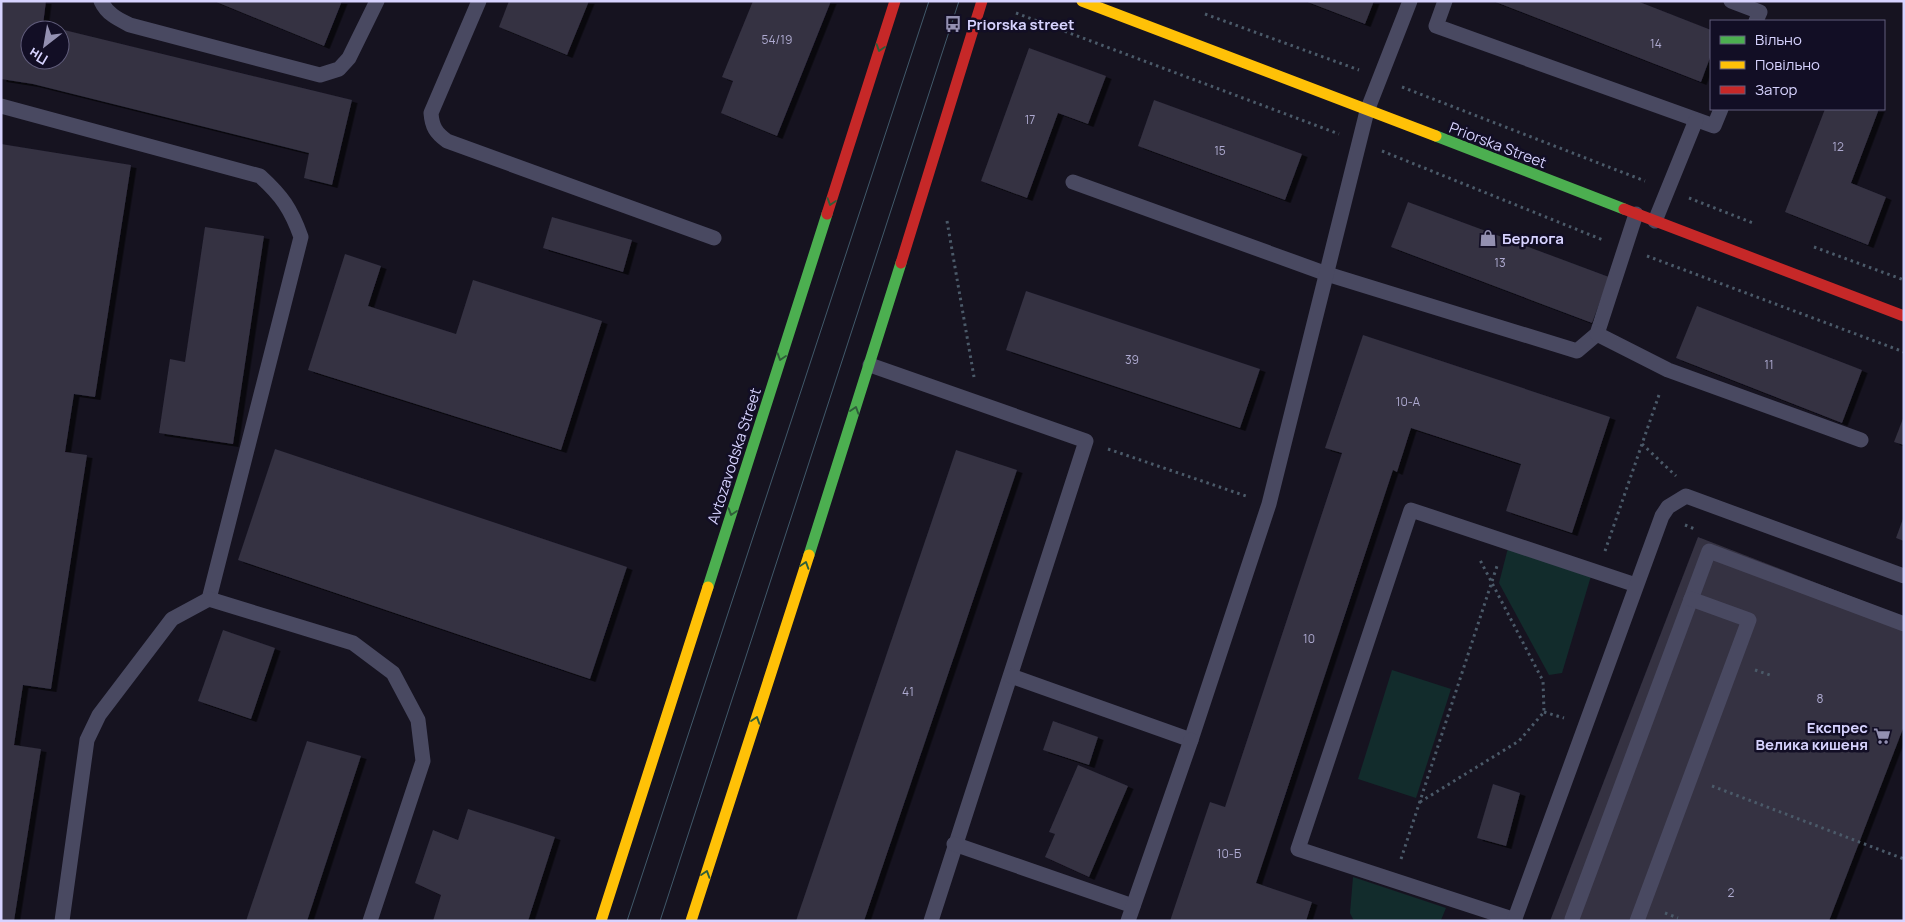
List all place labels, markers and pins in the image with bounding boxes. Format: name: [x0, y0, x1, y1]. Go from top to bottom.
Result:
bus stop icon: Priorska street: [943, 14, 963, 34]
place label: Priorska street: [967, 14, 1075, 35]
shop icon: Берлога: [1478, 228, 1498, 248]
place label: Берлога: [1502, 228, 1564, 249]
place label: Експрес Велика кишеня: [1755, 717, 1868, 755]
supermarket icon: Експрес Велика кишеня: [1872, 726, 1892, 746]

